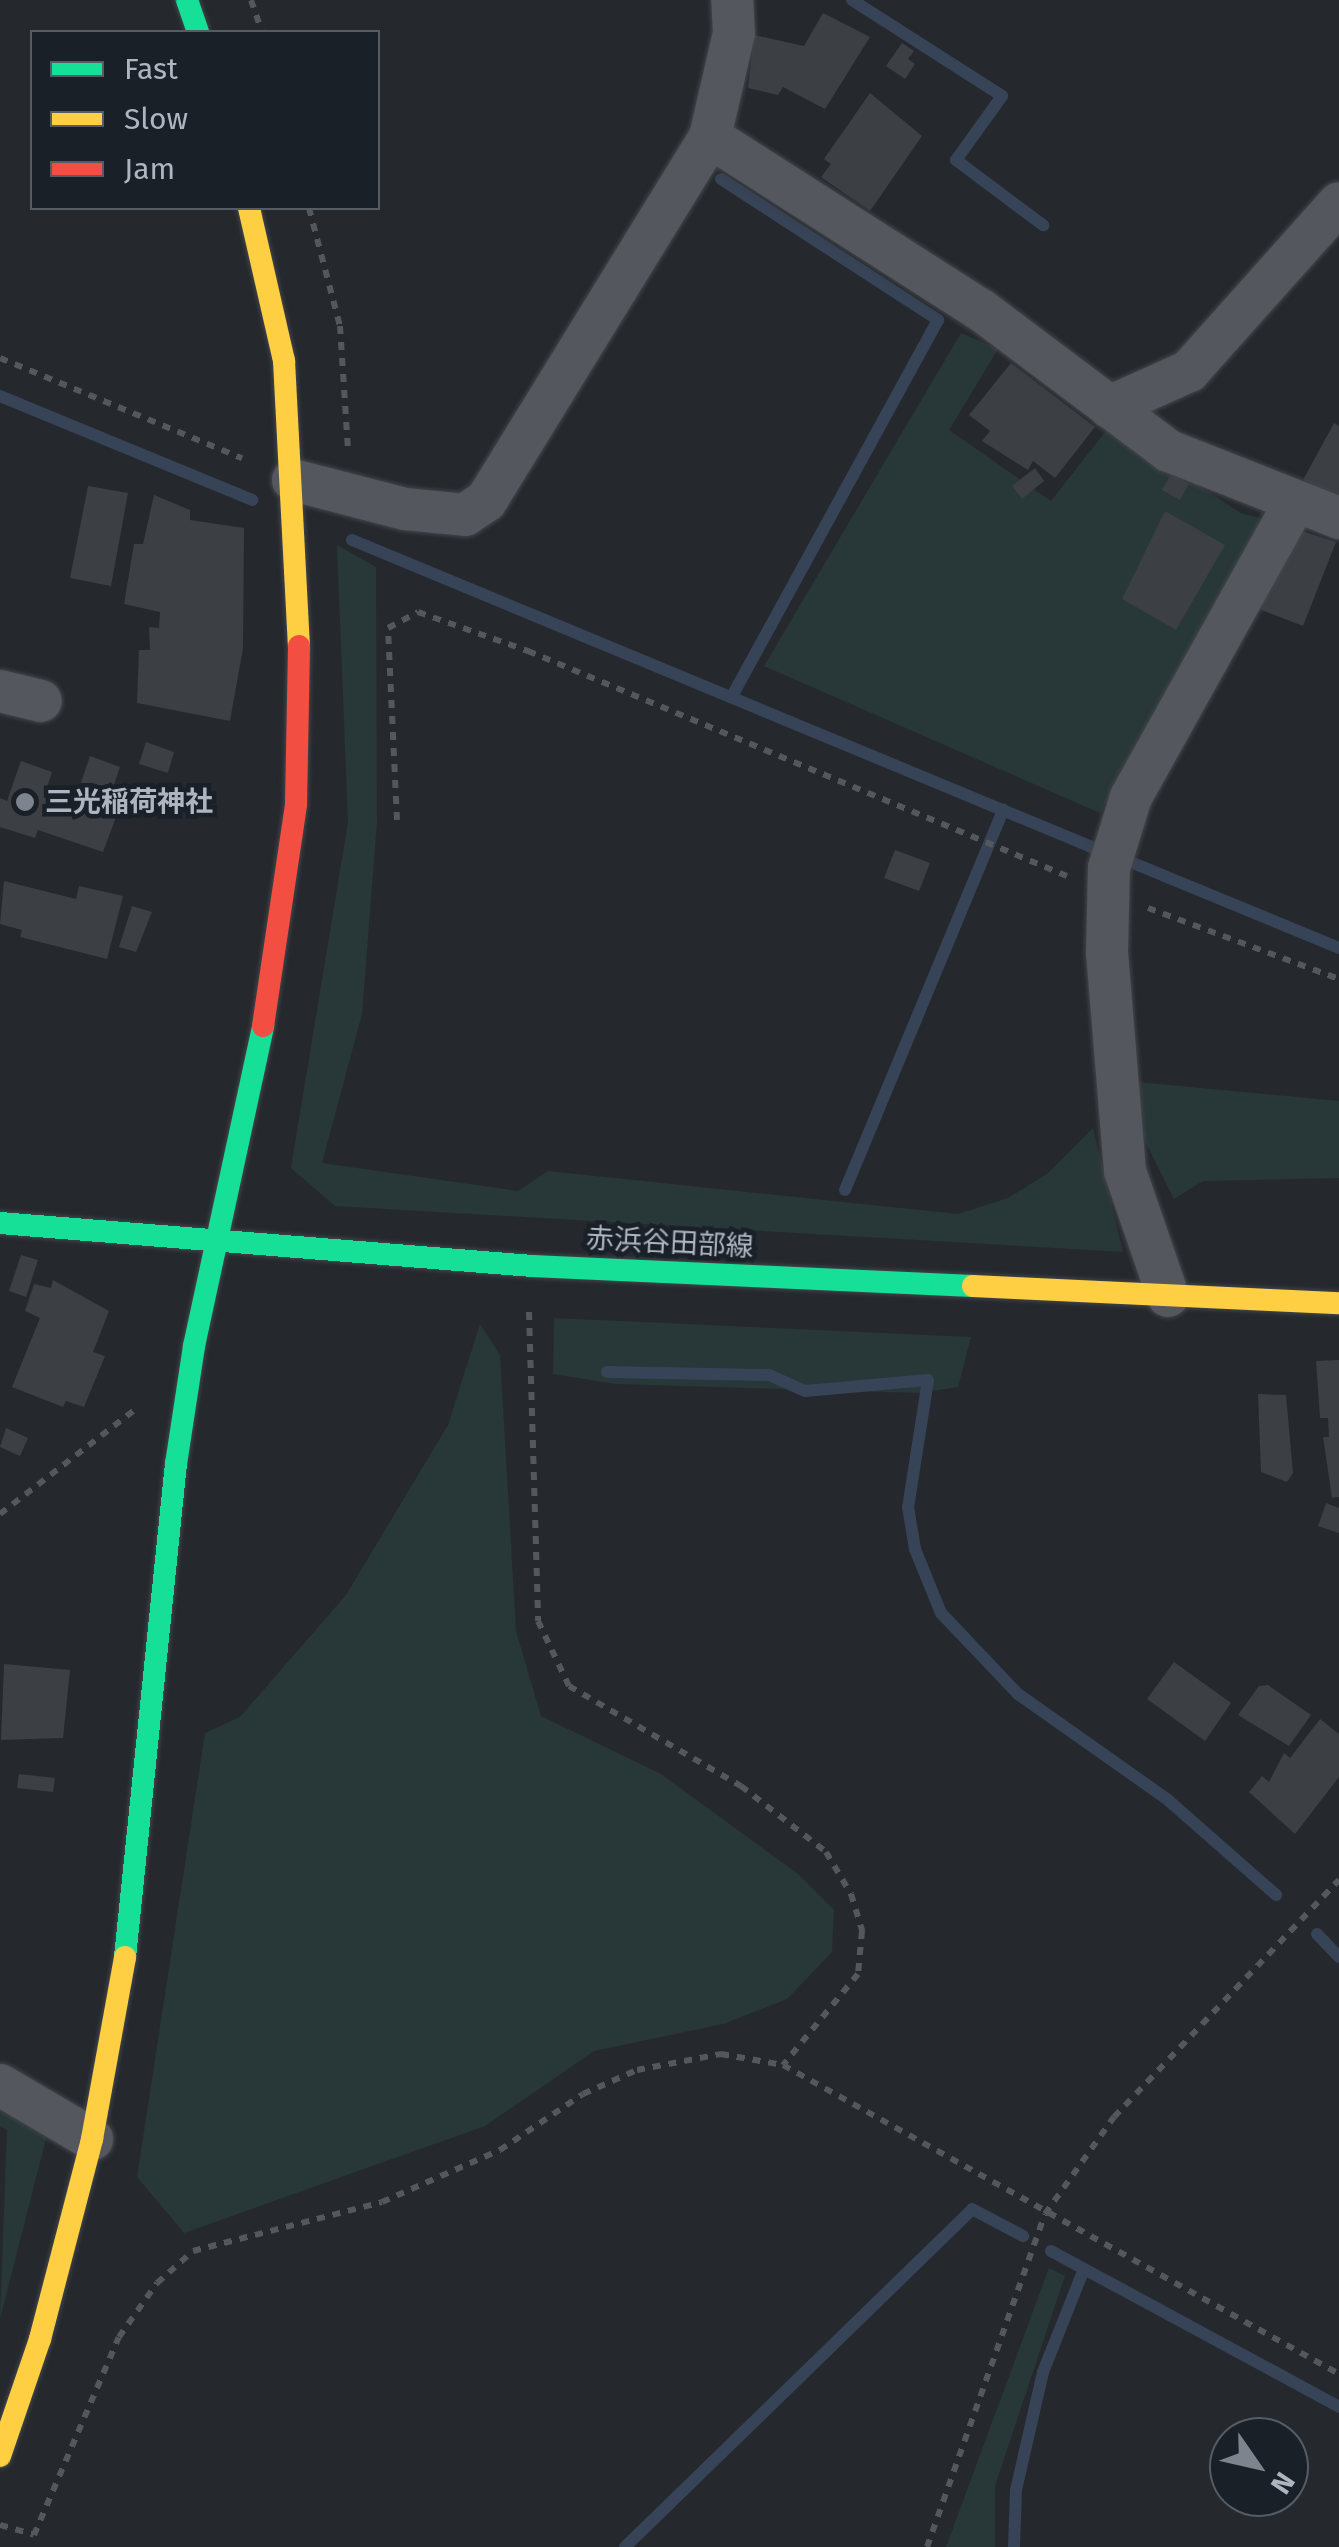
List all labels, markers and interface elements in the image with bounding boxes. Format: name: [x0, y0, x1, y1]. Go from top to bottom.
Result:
legend: [30, 30, 380, 210]
text: Fast: [124, 51, 178, 87]
text: Slow: [124, 101, 188, 137]
text: Jam: [124, 151, 175, 187]
place label: 三光稲荷神社: [45, 785, 213, 819]
marker: 三光稲荷神社: [14, 791, 36, 813]
street label: 赤浜谷田部線: [585, 1222, 755, 1264]
north arrow: [1209, 2417, 1309, 2517]
text: N: [1264, 2466, 1302, 2500]

